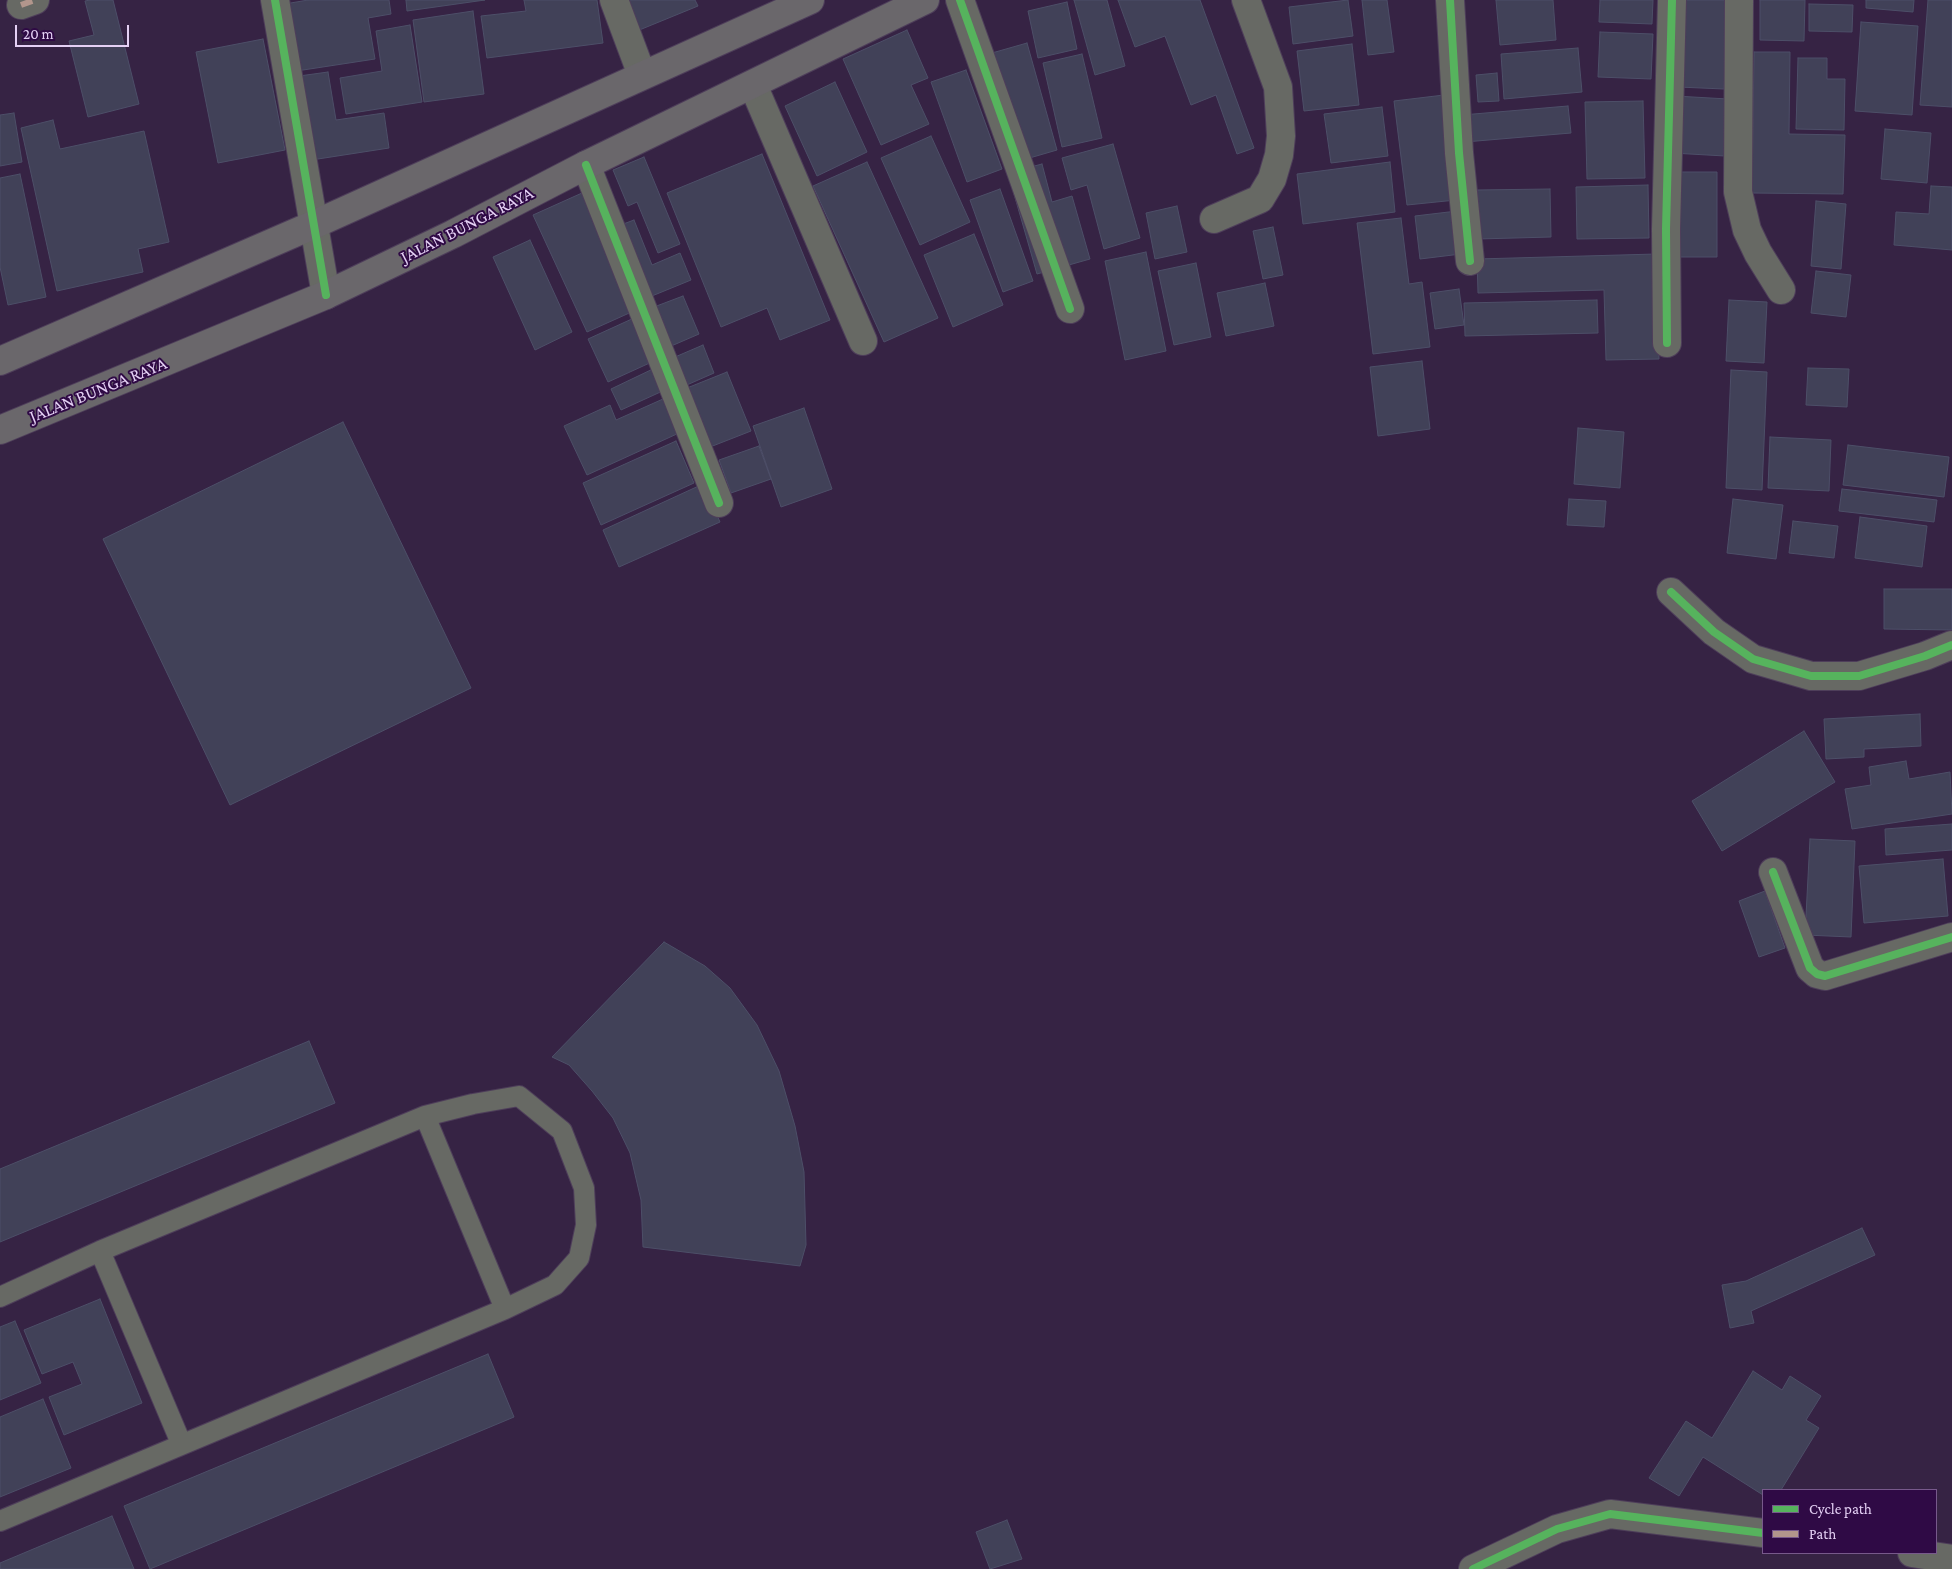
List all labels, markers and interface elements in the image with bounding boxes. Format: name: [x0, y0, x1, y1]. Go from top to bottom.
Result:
scale bar: [18, 15, 131, 47]
text: 20 m: [23, 26, 54, 42]
street label: JALAN BUNGA RAYA: [397, 182, 537, 268]
street label: JALAN BUNGA RAYA: [26, 353, 170, 427]
legend: [1762, 1489, 1937, 1554]
text: Cycle path: [1809, 1501, 1872, 1517]
text: Path: [1809, 1526, 1836, 1542]

